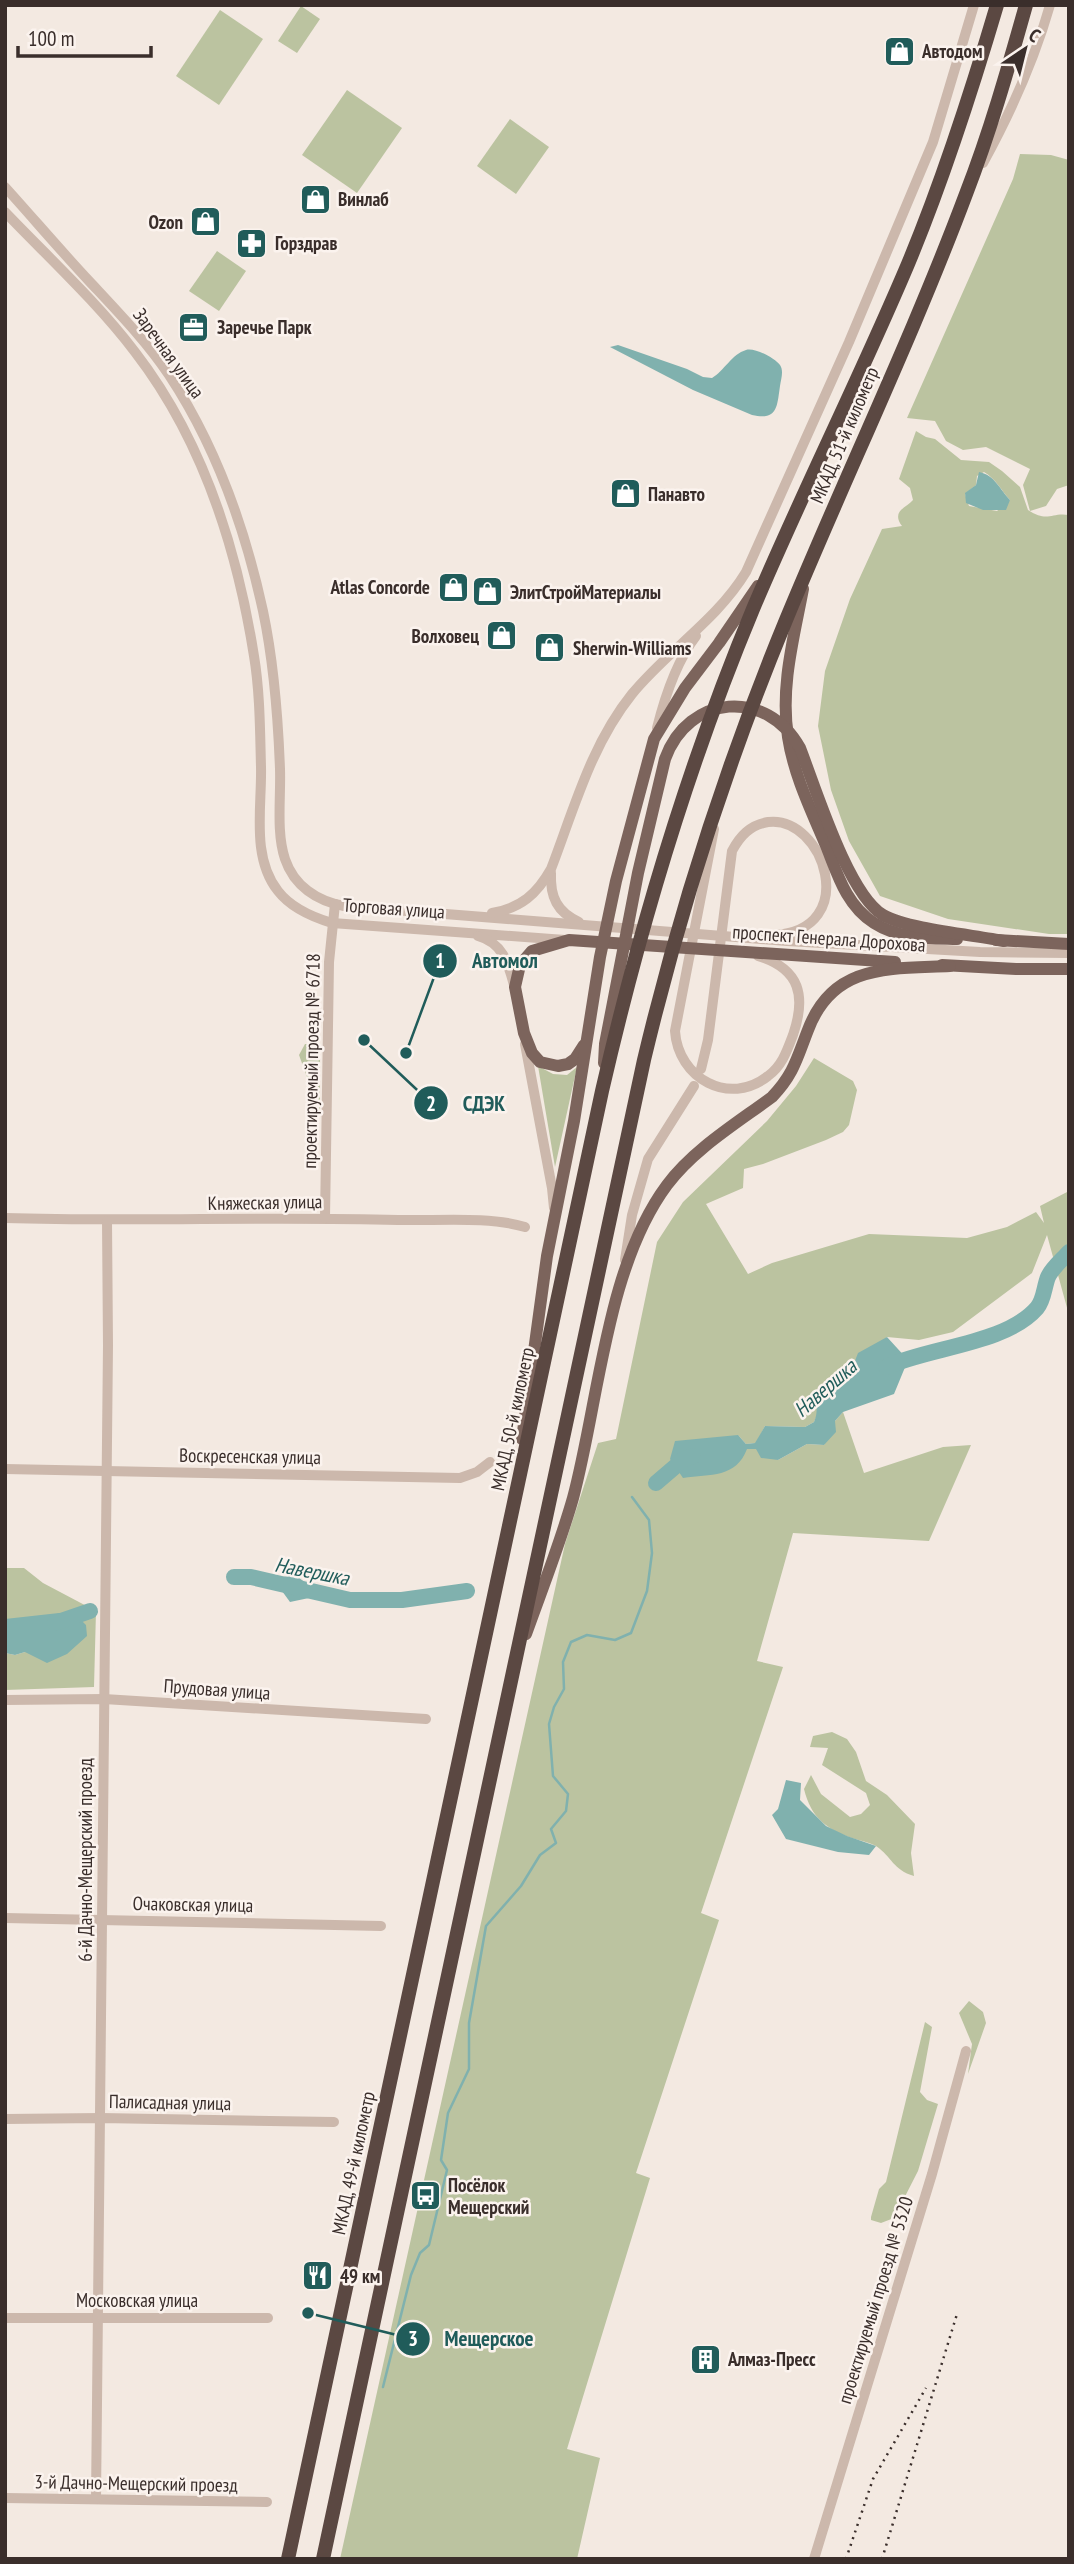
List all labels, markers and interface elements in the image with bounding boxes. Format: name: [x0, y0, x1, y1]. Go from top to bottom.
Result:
scale bar: [18, 14, 150, 58]
north arrow: [990, 14, 1060, 84]
text: С: [1024, 23, 1045, 48]
text: 100 m: [28, 25, 74, 52]
shop icon: Автодом: [882, 34, 916, 68]
place label: Автодом: [921, 39, 982, 63]
shop icon: Винлаб: [298, 182, 332, 216]
place label: Винлаб: [338, 187, 389, 211]
shop icon: Ozon: [189, 205, 223, 239]
place label: Ozon: [149, 210, 183, 234]
pharmacy icon: Горздрав: [235, 226, 269, 260]
place label: Горздрав: [275, 231, 337, 255]
street label: Заречная улица: [128, 303, 210, 403]
office icon: Заречье Парк: [177, 310, 211, 344]
place label: Заречье Парк: [217, 315, 312, 339]
street label: МКАД, 51-й километр: [804, 363, 884, 507]
shop icon: Панавто: [608, 477, 642, 511]
place label: Панавто: [648, 482, 705, 506]
shop icon: Atlas Concorde: [436, 570, 470, 604]
place label: Atlas Concorde: [329, 575, 430, 599]
shop icon: ЭлитСтройМатериалы: [470, 575, 504, 609]
place label: ЭлитСтройМатериалы: [510, 580, 661, 604]
shop icon: Волховец: [485, 619, 519, 653]
place label: Волховец: [411, 624, 479, 648]
shop icon: Sherwin-Williams: [533, 631, 567, 665]
place label: Sherwin-Williams: [573, 636, 692, 660]
street label: Торговая улица: [342, 892, 446, 924]
street label: проспект Генерала Дорохова: [732, 919, 926, 957]
callout: Автомол: [423, 940, 552, 982]
text: 1: [435, 947, 445, 974]
text: Автомол: [471, 947, 538, 974]
street label: проектируемый проезд № 6718: [297, 953, 325, 1169]
callout: СДЭК: [414, 1082, 519, 1124]
text: 2: [426, 1090, 436, 1117]
text: СДЭК: [463, 1090, 505, 1117]
street label: Княжеская улица: [207, 1189, 323, 1215]
street label: МКАД, 50-й километр: [485, 1345, 539, 1493]
water label: Навершка: [788, 1352, 863, 1423]
street label: Воскресенская улица: [179, 1443, 321, 1469]
water label: Навершка: [273, 1551, 353, 1592]
street label: Прудовая улица: [163, 1673, 271, 1705]
street label: 6-й Дачно-Мещерский проезд: [73, 1758, 97, 1962]
street label: Очаковская улица: [133, 1891, 253, 1917]
street label: Палисадная улица: [109, 2089, 231, 2115]
street label: МКАД, 49-й километр: [326, 2089, 380, 2237]
place label: Посёлок Мещерский: [448, 2173, 529, 2219]
bus stop icon: Посёлок Мещерский: [408, 2179, 442, 2213]
street label: проектируемый проезд № 5320: [832, 2194, 918, 2406]
restaurant icon: 49 км: [300, 2259, 334, 2293]
place label: 49 км: [340, 2264, 380, 2288]
street label: Московская улица: [76, 2288, 198, 2312]
callout: Мещерское: [395, 2318, 547, 2360]
text: 3: [408, 2325, 418, 2352]
text: Мещерское: [444, 2325, 534, 2352]
building icon: Алмаз-Пресс: [688, 2342, 722, 2376]
place label: Алмаз-Пресс: [727, 2347, 816, 2371]
street label: 3-й Дачно-Мещерский проезд: [34, 2469, 239, 2497]

